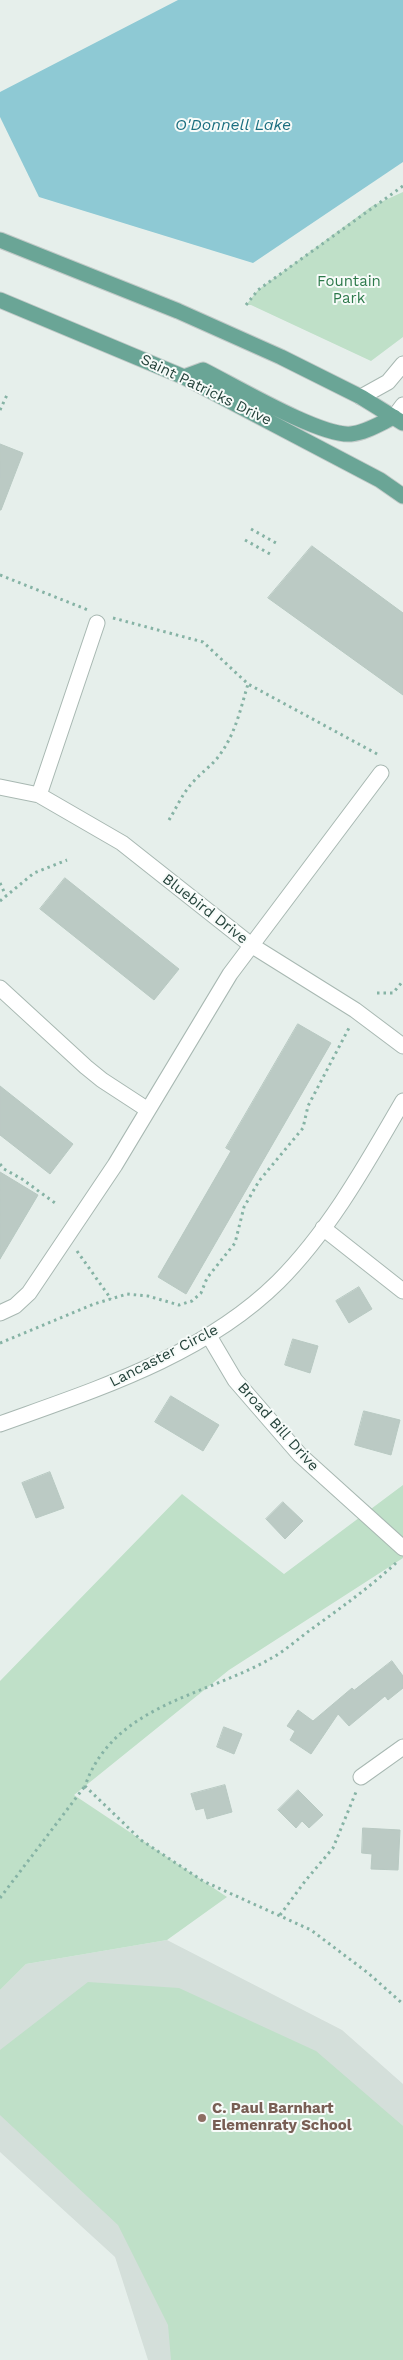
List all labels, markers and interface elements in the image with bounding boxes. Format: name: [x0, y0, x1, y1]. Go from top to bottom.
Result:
water label: O'Donnell Lake: [175, 115, 291, 135]
park label: Fountain Park: [317, 273, 381, 308]
street label: Saint Patricks Drive: [138, 350, 274, 430]
street label: Bluebird Drive: [159, 870, 251, 948]
street label: Lancaster Circle: [107, 1321, 221, 1391]
street label: Broad Bill Drive: [233, 1379, 323, 1475]
place label: C. Paul Barnhart Elemenraty School: [212, 2100, 352, 2135]
marker: C. Paul Barnhart Elemenraty School: [196, 2112, 208, 2124]

